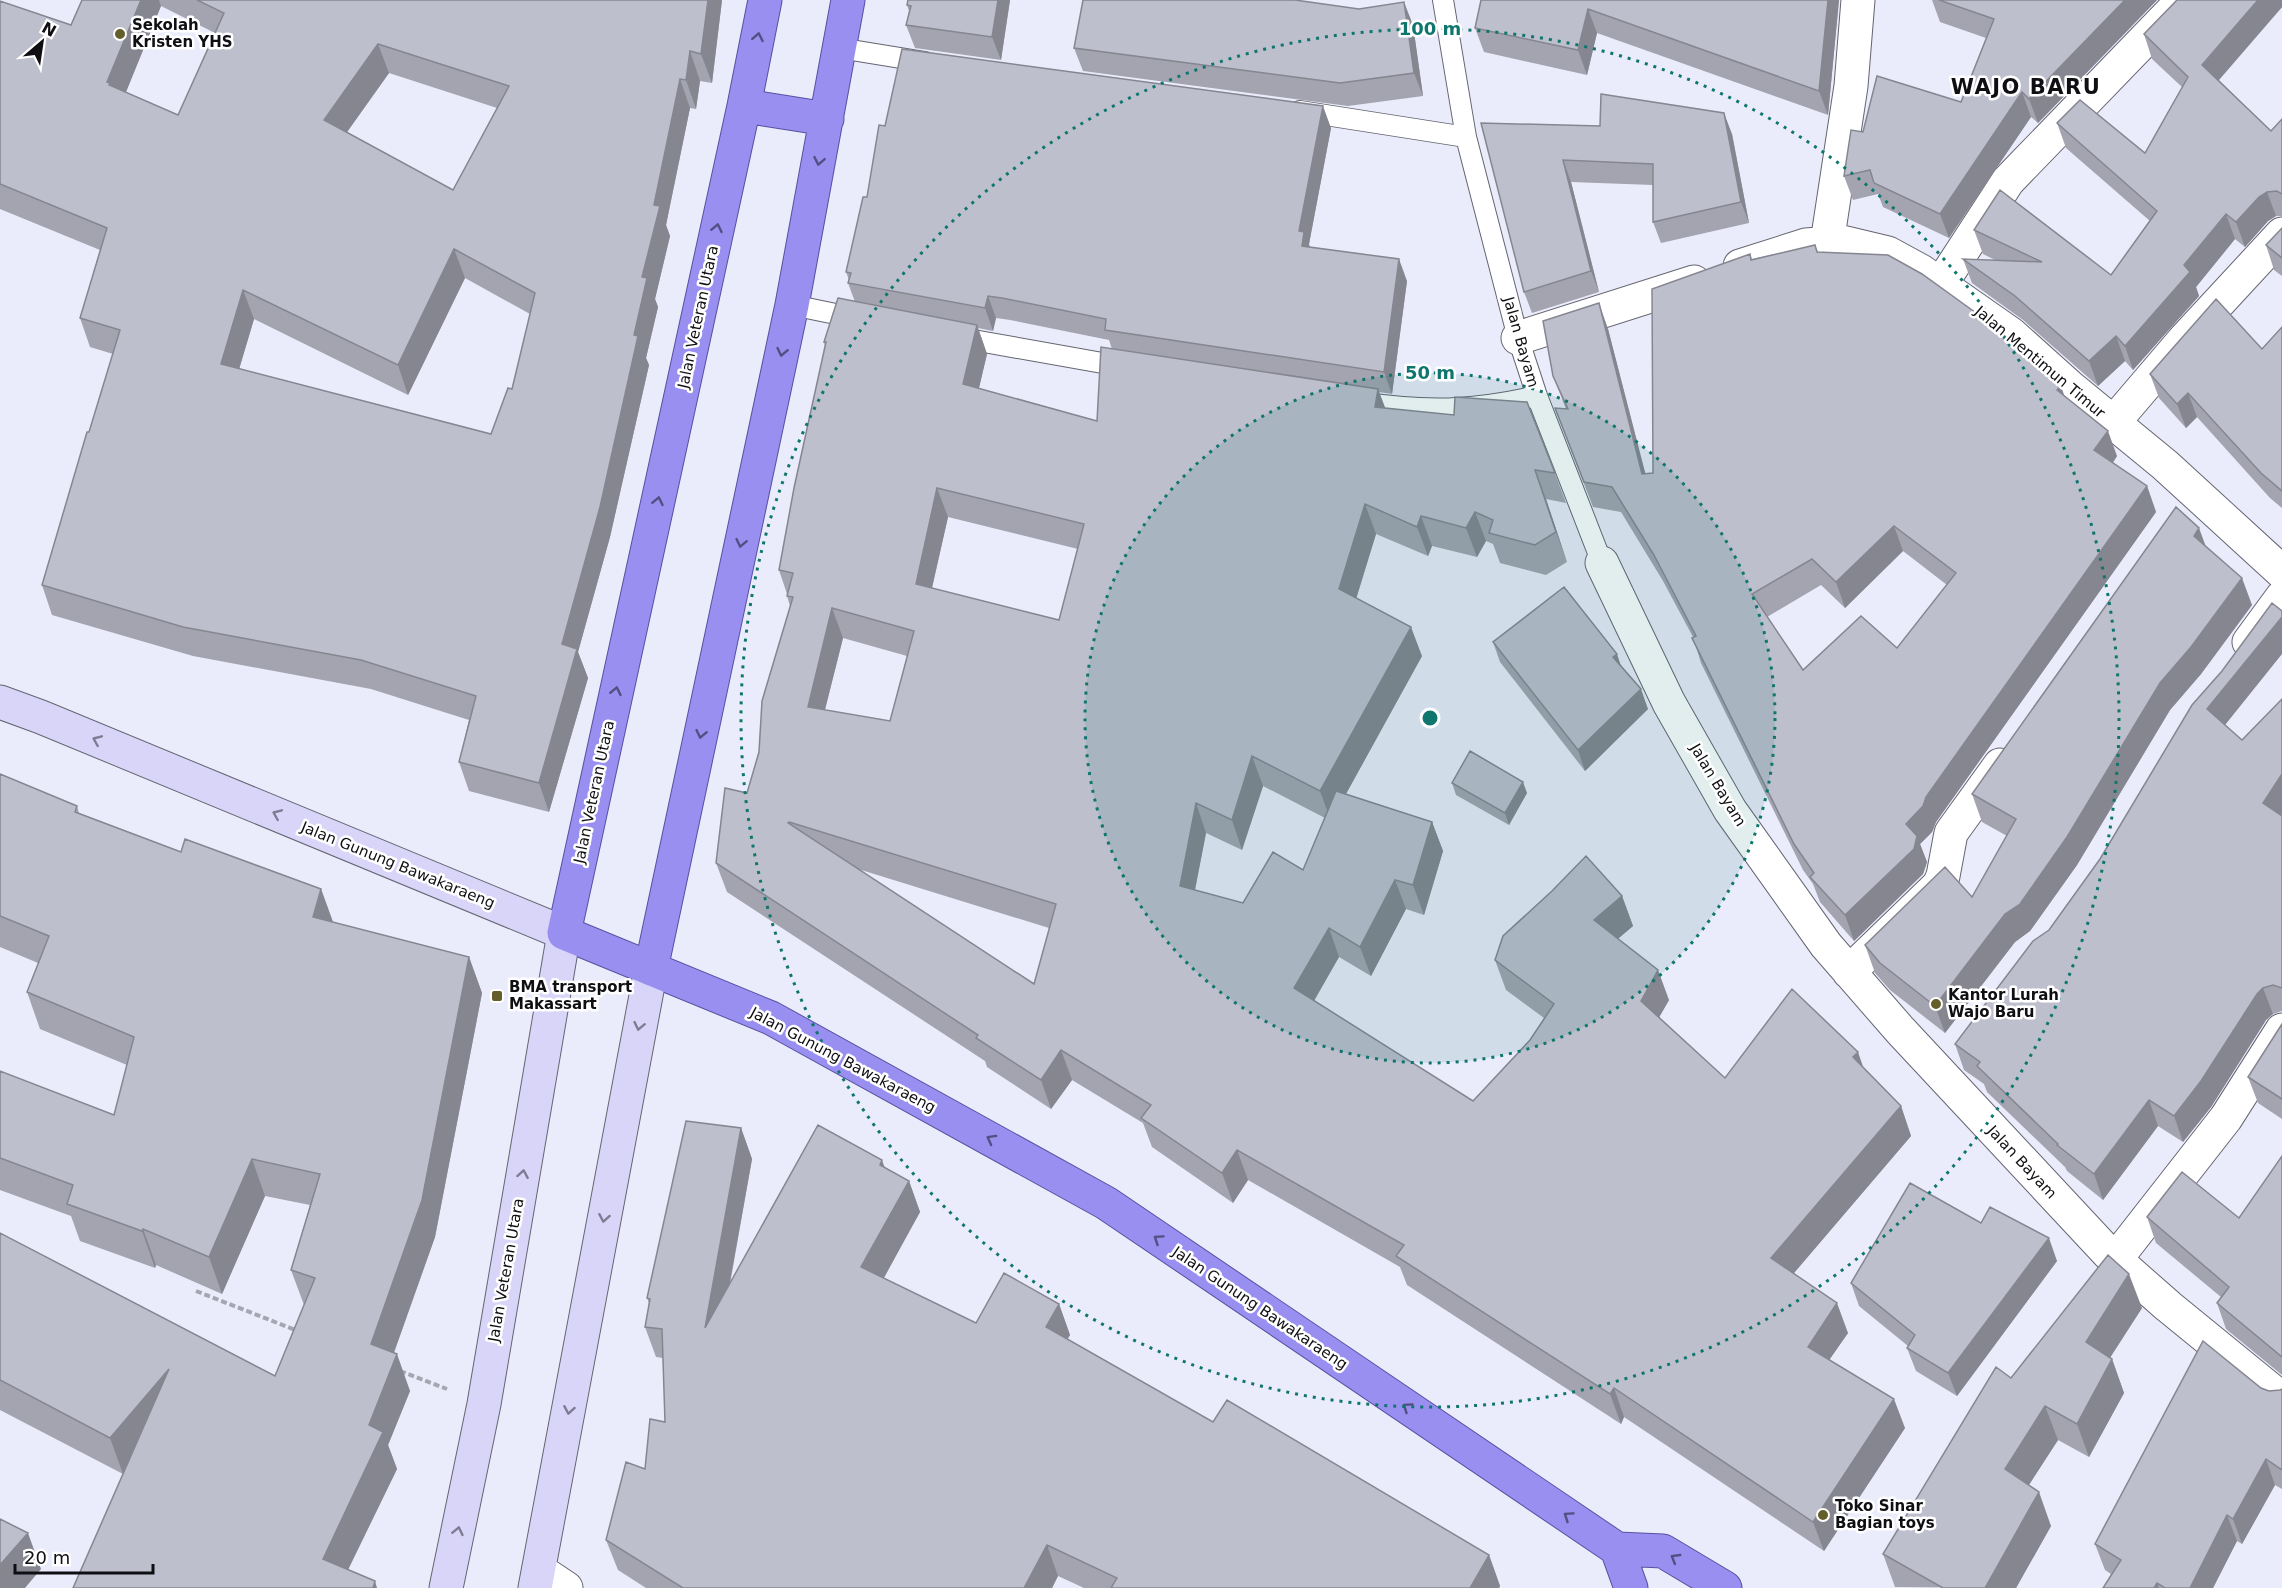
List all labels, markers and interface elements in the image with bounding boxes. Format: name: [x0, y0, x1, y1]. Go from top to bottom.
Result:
north arrow: [12, 12, 72, 72]
place label: Sekolah Kristen YHS: [132, 16, 233, 51]
text: N: [39, 18, 59, 41]
text: 100 m: [1399, 18, 1461, 39]
marker: Sekolah Kristen YHS: [113, 27, 127, 41]
one-way arrow: [750, 32, 763, 42]
district label: WAJO BARU: [1951, 75, 2101, 99]
one-way arrow: [813, 155, 826, 165]
one-way arrow: [710, 223, 723, 233]
street label: Jalan Veteran Utara: [674, 244, 722, 391]
street label: Jalan Bayam: [1499, 294, 1543, 389]
street label: Jalan Mentimun Timur: [1970, 302, 2109, 422]
one-way arrow: [776, 347, 789, 357]
text: 50 m: [1405, 362, 1455, 383]
one-way arrow: [651, 496, 664, 506]
one-way arrow: [736, 538, 749, 548]
one-way arrow: [609, 686, 622, 696]
centre of rings: [1420, 708, 1440, 728]
street label: Jalan Veteran Utara: [570, 719, 618, 866]
one-way arrow: [695, 728, 708, 738]
one-way arrow: [92, 735, 103, 747]
street label: Jalan Bayam: [1686, 739, 1750, 830]
one-way arrow: [272, 809, 283, 821]
street label: Jalan Gunung Bawakaraeng: [298, 817, 498, 912]
place label: BMA transport Makassart: [509, 978, 632, 1013]
place label: Kantor Lurah Wajo Baru: [1948, 986, 2059, 1021]
marker: BMA transport Makassart: [490, 989, 504, 1003]
marker: Kantor Lurah Wajo Baru: [1929, 997, 1943, 1011]
street label: Jalan Gunung Bawakaraeng: [746, 1003, 939, 1117]
one-way arrow: [633, 1021, 646, 1031]
street label: Jalan Bayam: [1983, 1121, 2060, 1202]
one-way arrow: [987, 1135, 997, 1147]
one-way arrow: [516, 1169, 528, 1178]
street label: Jalan Veteran Utara: [484, 1197, 528, 1344]
one-way arrow: [598, 1213, 611, 1223]
one-way arrow: [1154, 1235, 1165, 1246]
street label: Jalan Gunung Bawakaraeng: [1168, 1242, 1351, 1373]
one-way arrow: [1402, 1403, 1413, 1414]
one-way arrow: [563, 1405, 575, 1415]
place label: Toko Sinar Bagian toys: [1835, 1497, 1935, 1532]
marker: Toko Sinar Bagian toys: [1816, 1508, 1830, 1522]
one-way arrow: [1564, 1512, 1574, 1524]
one-way arrow: [451, 1526, 464, 1536]
scale bar: [15, 1537, 153, 1575]
text: 20 m: [24, 1547, 70, 1568]
one-way arrow: [1671, 1554, 1681, 1565]

